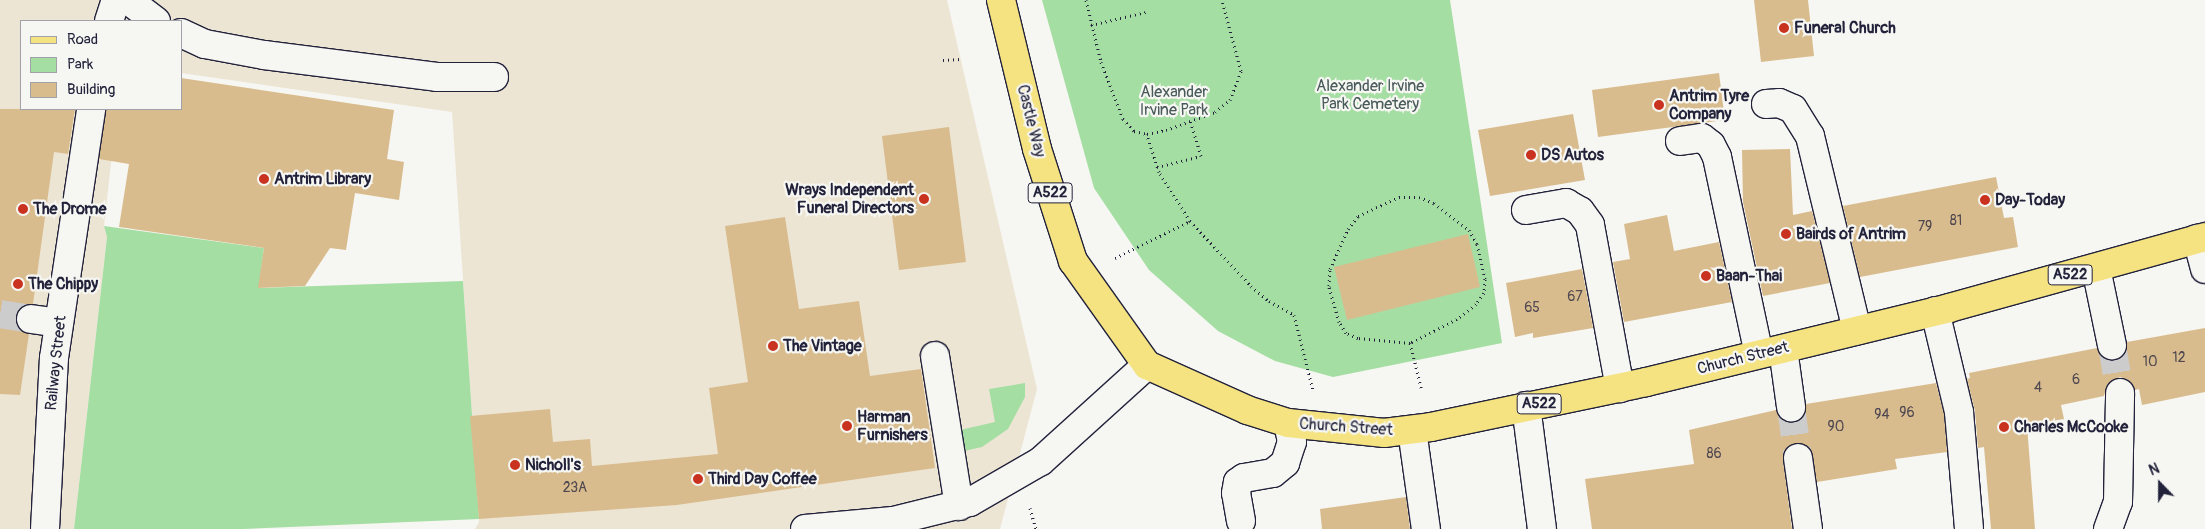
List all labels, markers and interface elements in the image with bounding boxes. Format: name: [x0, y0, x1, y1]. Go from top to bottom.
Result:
place label: Funeral Church: [1794, 18, 1896, 38]
legend: [20, 20, 182, 110]
marker: Funeral Church: [1778, 22, 1790, 34]
text: Road: [67, 30, 98, 49]
text: Park: [67, 55, 93, 74]
park label: Alexander Irvine Park Cemetery: [1316, 76, 1424, 114]
text: Building: [67, 80, 115, 99]
park label: Alexander Irvine Park: [1140, 82, 1208, 120]
street label: Castle Way: [1013, 83, 1049, 159]
place label: Antrim Tyre Company: [1669, 86, 1749, 124]
marker: Antrim Tyre Company: [1653, 99, 1665, 111]
place label: DS Autos: [1541, 145, 1604, 165]
marker: DS Autos: [1525, 149, 1537, 161]
place label: Antrim Library: [274, 169, 371, 189]
marker: Antrim Library: [258, 173, 270, 185]
place label: Wrays Independent Funeral Directors: [785, 180, 914, 218]
road number: A522: [1028, 180, 1072, 206]
place label: Day-Today: [1995, 190, 2065, 210]
marker: Wrays Independent Funeral Directors: [918, 193, 930, 205]
marker: Day-Today: [1979, 194, 1991, 206]
place label: The Drome: [33, 199, 106, 219]
marker: The Drome: [17, 203, 29, 215]
house number: 81: [1950, 213, 1962, 229]
house number: 79: [1918, 219, 1932, 235]
place label: Bairds of Antrim: [1796, 224, 1906, 244]
marker: Bairds of Antrim: [1780, 228, 1792, 240]
road number: A522: [2048, 262, 2092, 288]
place label: Baan-Thai: [1716, 266, 1782, 286]
marker: Baan-Thai: [1700, 270, 1712, 282]
place label: The Chippy: [28, 274, 98, 294]
marker: The Chippy: [12, 278, 24, 290]
house number: 67: [1567, 289, 1583, 305]
house number: 65: [1524, 300, 1540, 316]
street label: Railway Street: [41, 315, 71, 411]
place label: The Vintage: [783, 336, 862, 356]
street label: Church Street: [1695, 337, 1791, 379]
marker: The Vintage: [767, 340, 779, 352]
house number: 12: [2172, 350, 2186, 366]
house number: 10: [2142, 354, 2158, 370]
house number: 6: [2072, 372, 2080, 388]
house number: 4: [2034, 380, 2042, 396]
road number: A522: [1516, 392, 1562, 416]
house number: 96: [1899, 405, 1915, 421]
place label: Harman Furnishers: [857, 407, 928, 445]
house number: 94: [1874, 407, 1890, 423]
street label: Church Street: [1299, 414, 1393, 440]
place label: Charles McCooke: [2014, 417, 2128, 437]
house number: 90: [1828, 419, 1844, 435]
marker: Harman Furnishers: [841, 420, 853, 432]
marker: Charles McCooke: [1998, 421, 2010, 433]
house number: 86: [1706, 446, 1722, 462]
place label: Nicholl's: [525, 455, 581, 475]
marker: Nicholl's: [509, 459, 521, 471]
north arrow: [2135, 459, 2185, 509]
text: N: [2147, 460, 2162, 479]
place label: Third Day Coffee: [708, 469, 817, 489]
marker: Third Day Coffee: [692, 473, 704, 485]
house number: 23A: [563, 480, 587, 496]

